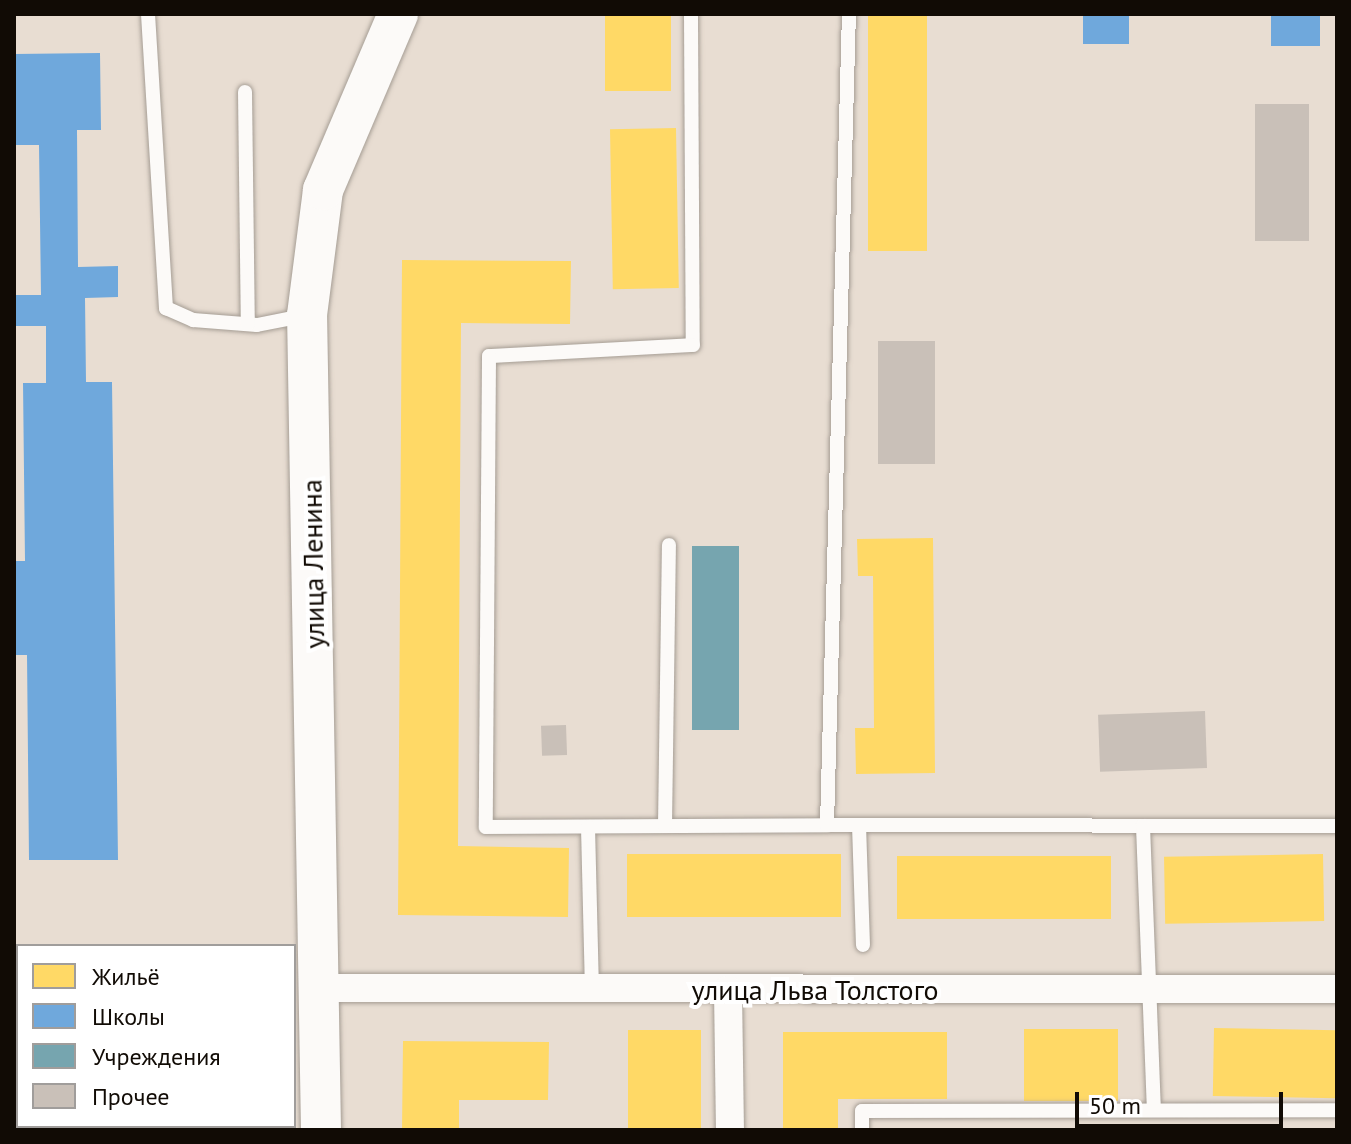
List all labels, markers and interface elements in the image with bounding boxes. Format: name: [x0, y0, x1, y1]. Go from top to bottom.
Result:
street label: улица Ленина: [295, 479, 331, 649]
legend: [16, 944, 296, 1128]
text: Жильё: [92, 961, 160, 992]
street label: улица Льва Толстого: [691, 973, 939, 1007]
text: Школы: [92, 1001, 165, 1032]
text: Учреждения: [92, 1041, 221, 1072]
scale bar: [1079, 1076, 1287, 1126]
text: Прочее: [92, 1081, 170, 1112]
text: 50 m: [1089, 1090, 1141, 1121]

